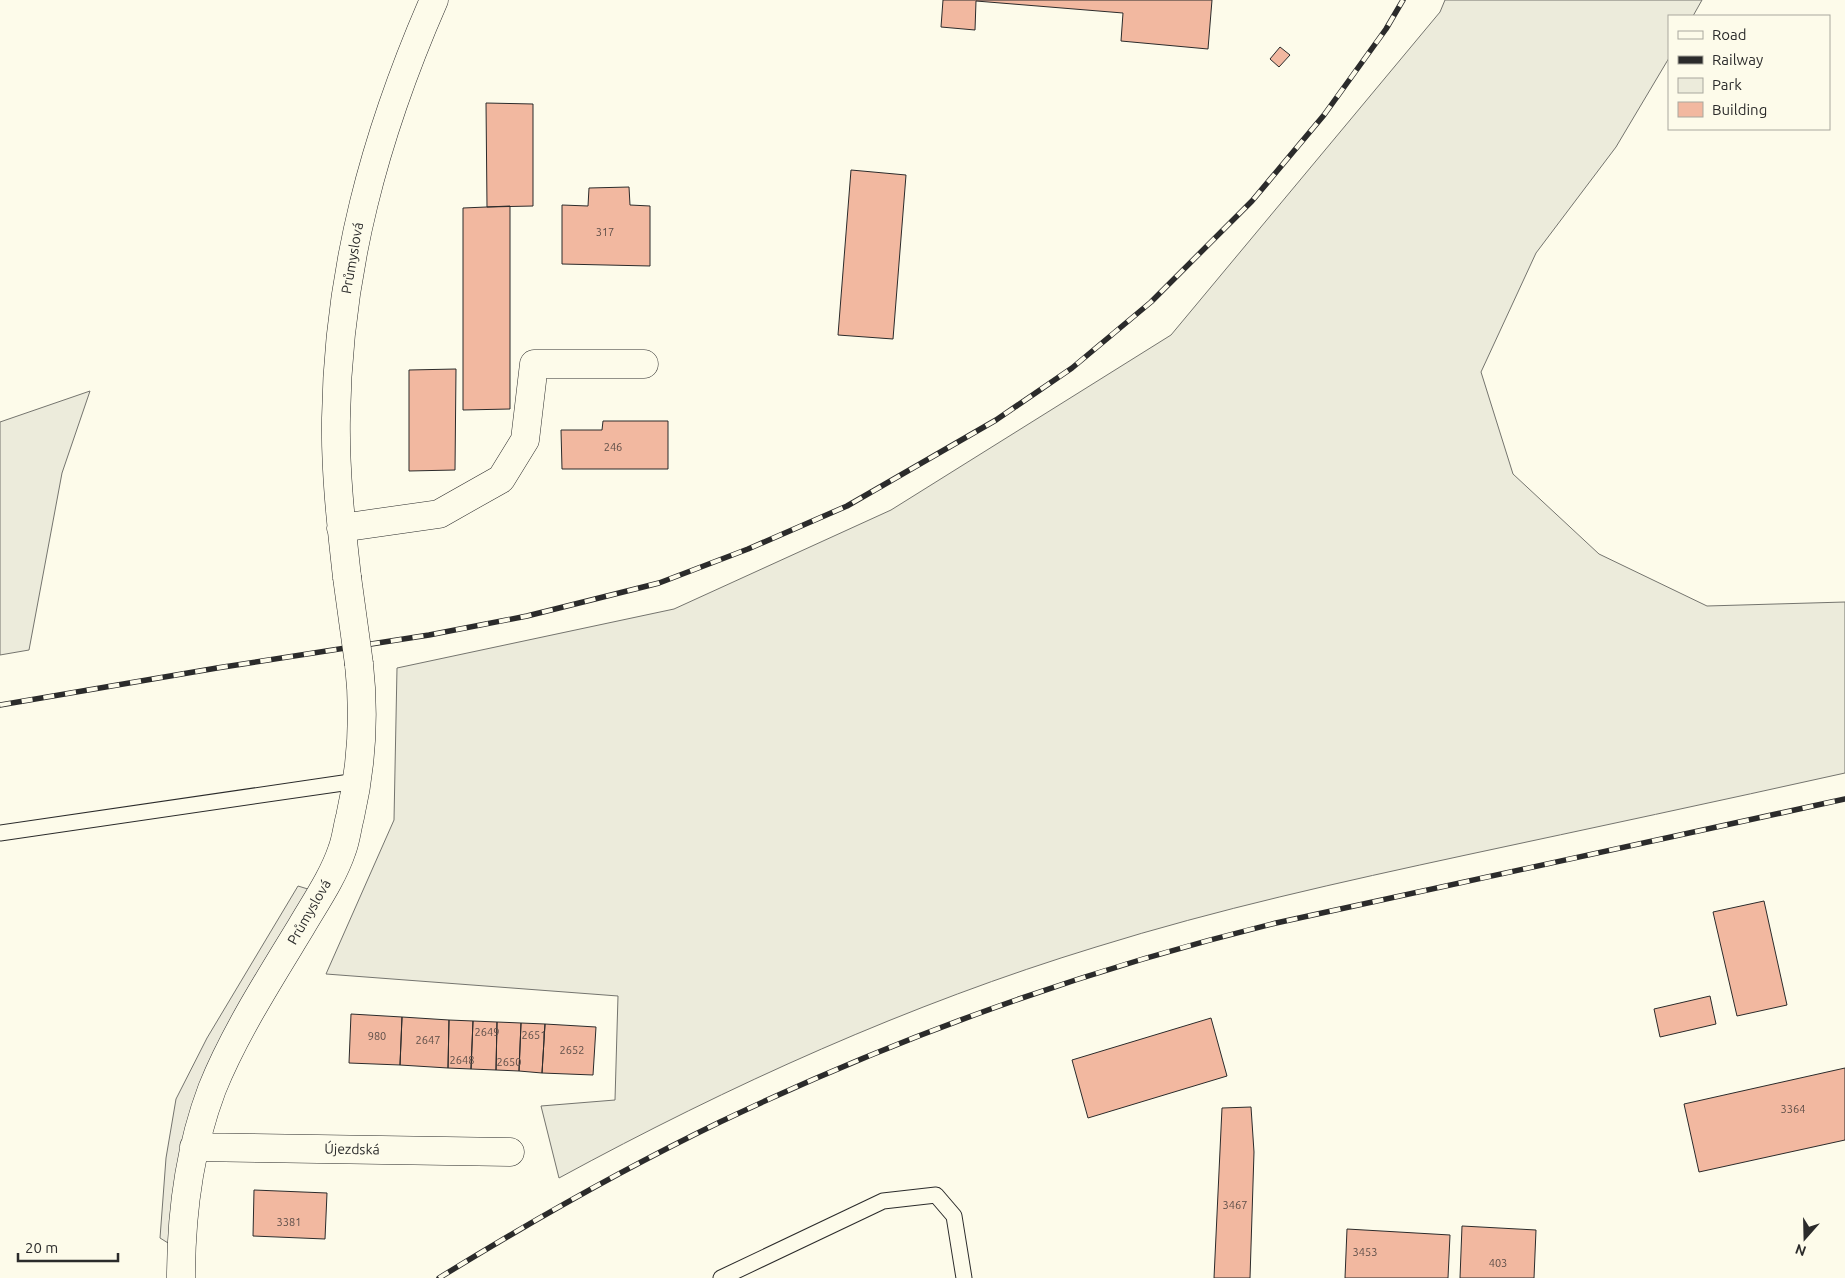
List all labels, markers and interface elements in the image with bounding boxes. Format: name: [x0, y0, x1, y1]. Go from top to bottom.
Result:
legend: [1668, 15, 1830, 130]
text: Road: [1712, 26, 1747, 43]
text: Railway: [1712, 51, 1763, 68]
text: Park: [1712, 76, 1742, 93]
text: Building: [1712, 101, 1767, 118]
street label: Průmyslová: [338, 221, 366, 295]
house number: 317: [596, 226, 614, 238]
house number: 246: [604, 441, 622, 453]
street label: Průmyslová: [284, 877, 334, 947]
house number: 2649: [475, 1026, 499, 1038]
house number: 2651: [522, 1029, 546, 1041]
house number: 980: [368, 1030, 386, 1042]
house number: 2647: [416, 1034, 440, 1046]
house number: 2652: [560, 1044, 584, 1056]
house number: 2648: [450, 1054, 474, 1066]
house number: 2650: [497, 1056, 521, 1068]
house number: 3364: [1781, 1103, 1805, 1115]
street label: Újezdská: [324, 1140, 380, 1157]
house number: 3467: [1223, 1199, 1247, 1211]
north arrow: [1780, 1213, 1830, 1263]
house number: 3381: [277, 1216, 301, 1228]
scale bar: [18, 1230, 118, 1262]
text: 20 m: [25, 1239, 58, 1256]
text: N: [1793, 1241, 1808, 1260]
house number: 3453: [1353, 1246, 1377, 1258]
house number: 403: [1489, 1257, 1507, 1269]

